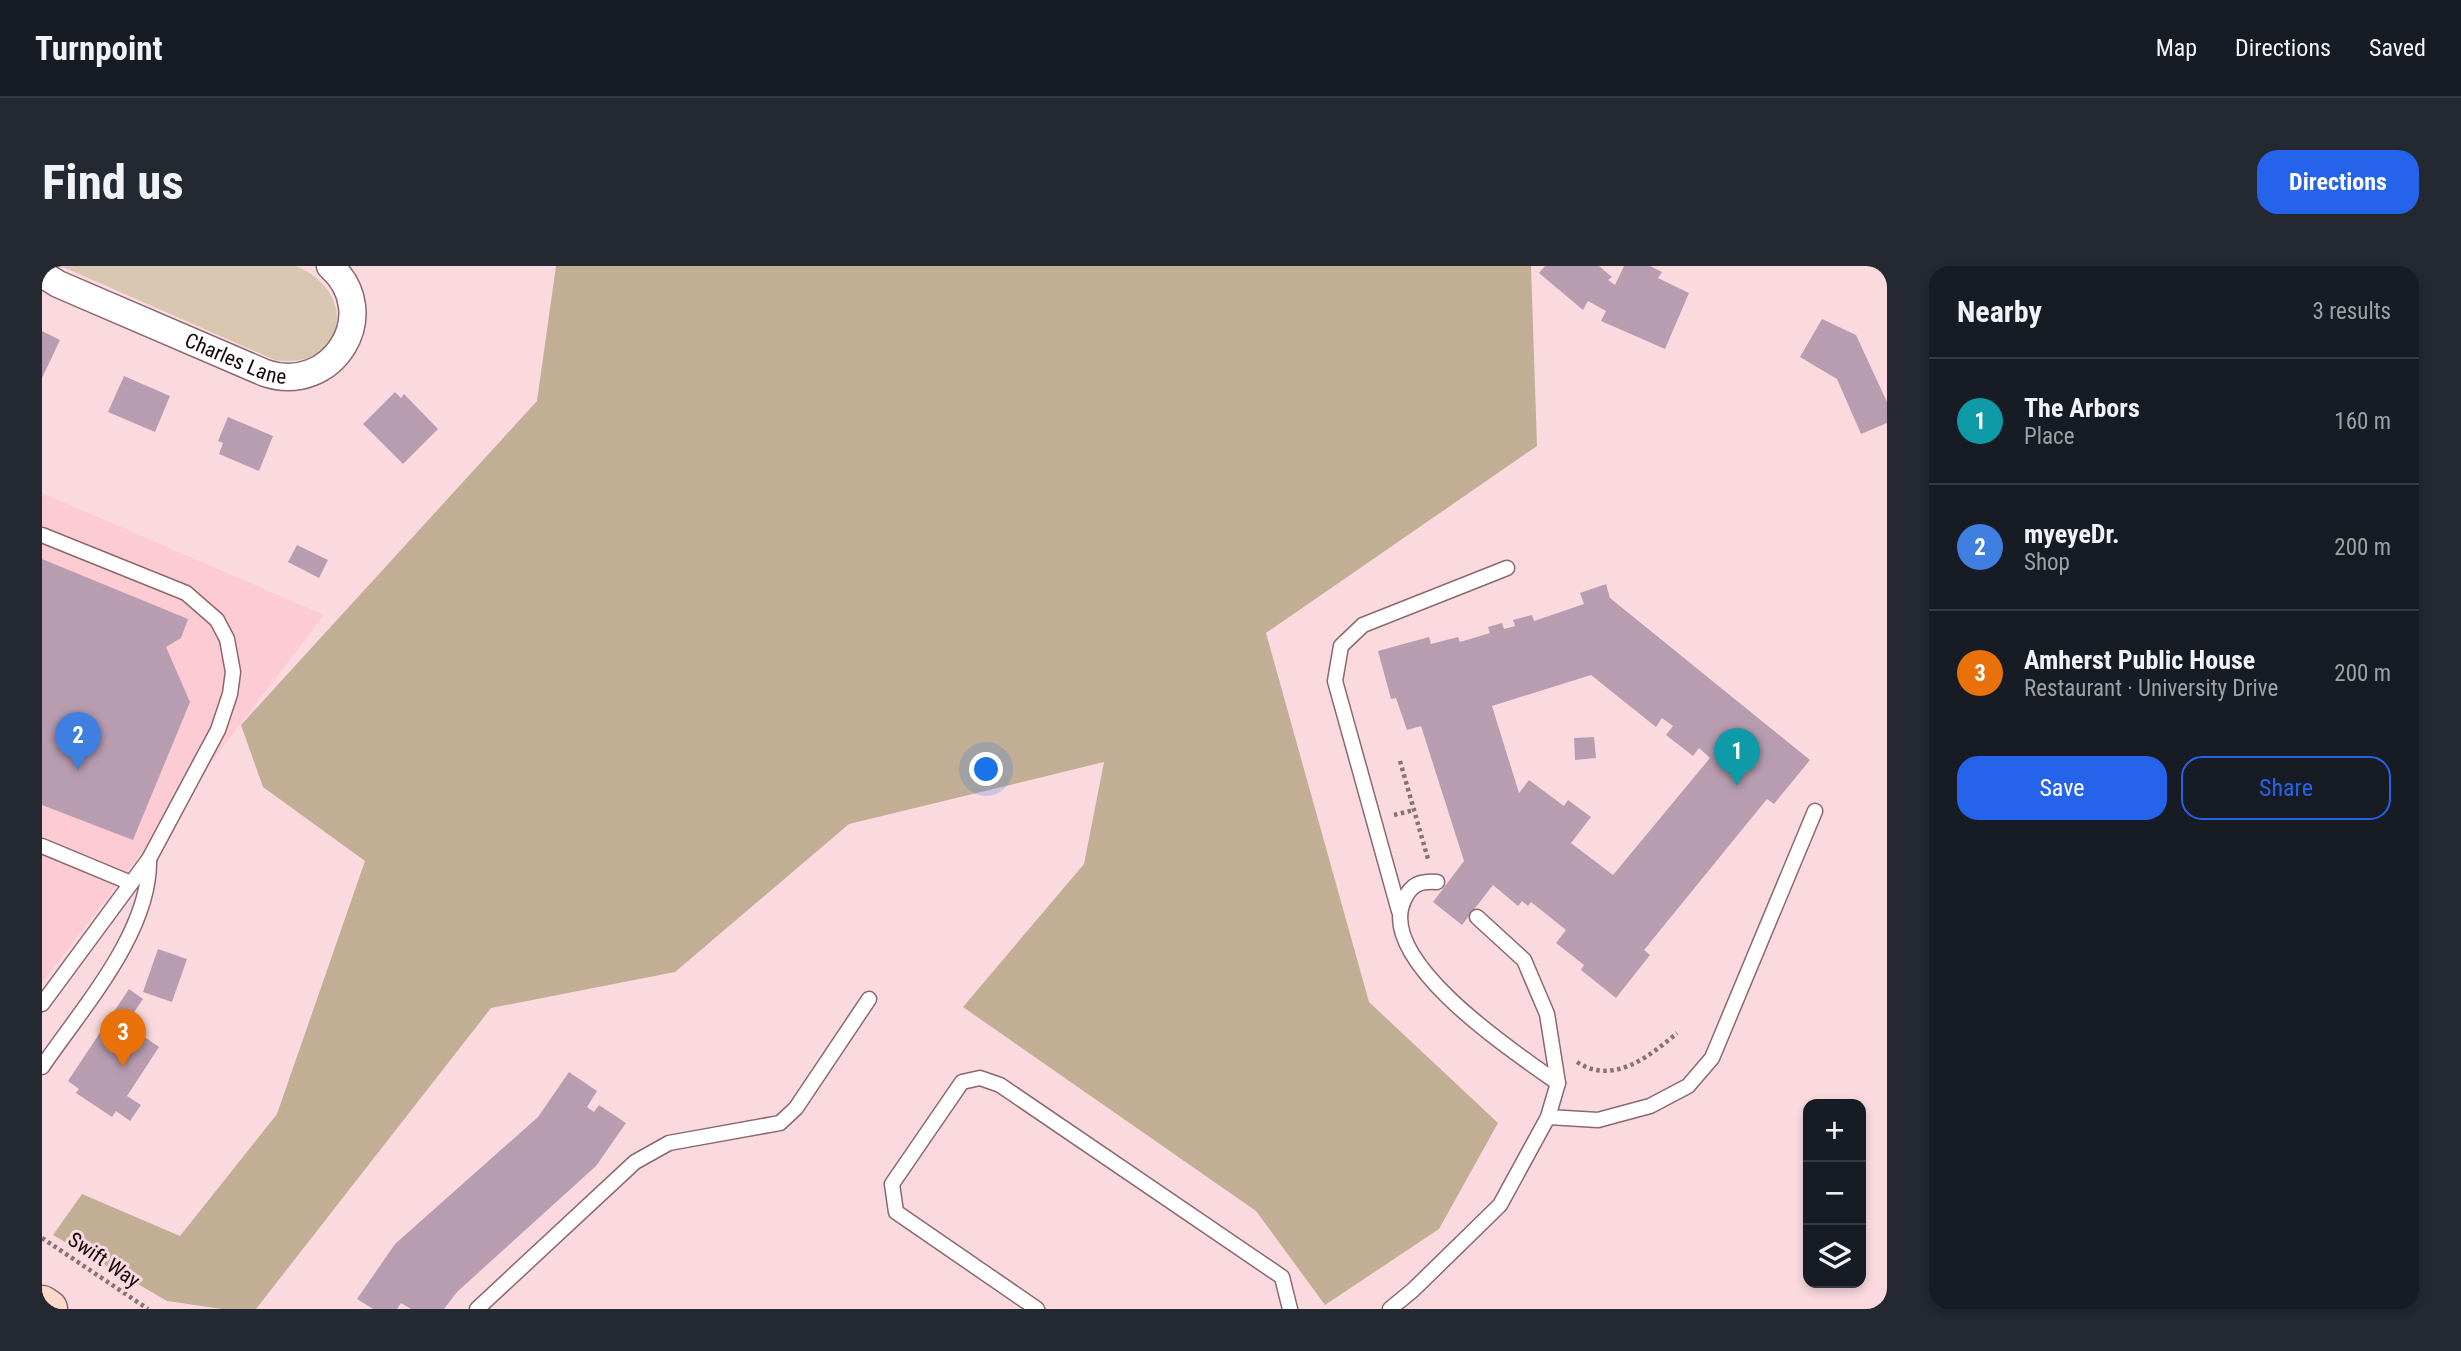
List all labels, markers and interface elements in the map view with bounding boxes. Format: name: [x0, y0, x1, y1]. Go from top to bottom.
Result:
text: Turnpoint: [35, 29, 163, 68]
text: Map: [2156, 34, 2197, 62]
text: Directions: [2235, 34, 2331, 62]
text: Saved: [2369, 34, 2426, 62]
button: Directions: [2257, 150, 2419, 214]
text: Find us: [42, 154, 184, 211]
text: Nearby: [1957, 294, 2042, 329]
text: 3 results: [2313, 298, 2391, 325]
street label: Charles Lane: [181, 328, 288, 389]
text: The Arbors: [2024, 393, 2140, 423]
text: 1: [1974, 408, 1986, 435]
text: 160 m: [2334, 408, 2391, 435]
text: Place: [2024, 423, 2074, 450]
text: myeyeDr.: [2024, 519, 2120, 549]
text: 2: [1974, 534, 1986, 561]
text: 200 m: [2334, 534, 2391, 561]
text: Shop: [2024, 549, 2070, 576]
text: Amherst Public House: [2024, 645, 2255, 675]
text: 3: [1974, 660, 1986, 687]
text: 200 m: [2334, 660, 2391, 687]
text: Restaurant · University Drive: [2024, 675, 2278, 702]
pin: 2: [55, 712, 101, 770]
pin: 1: [1714, 728, 1760, 786]
your location: [969, 752, 1003, 786]
button: Save: [1957, 756, 2167, 820]
button: Share: [2181, 756, 2391, 820]
pin: 3: [100, 1009, 146, 1067]
map controls: [1803, 1099, 1866, 1288]
button: +: [1803, 1099, 1866, 1162]
button: −: [1803, 1162, 1866, 1225]
button: layers: [1803, 1225, 1866, 1288]
street label: Swift Way: [64, 1227, 145, 1293]

